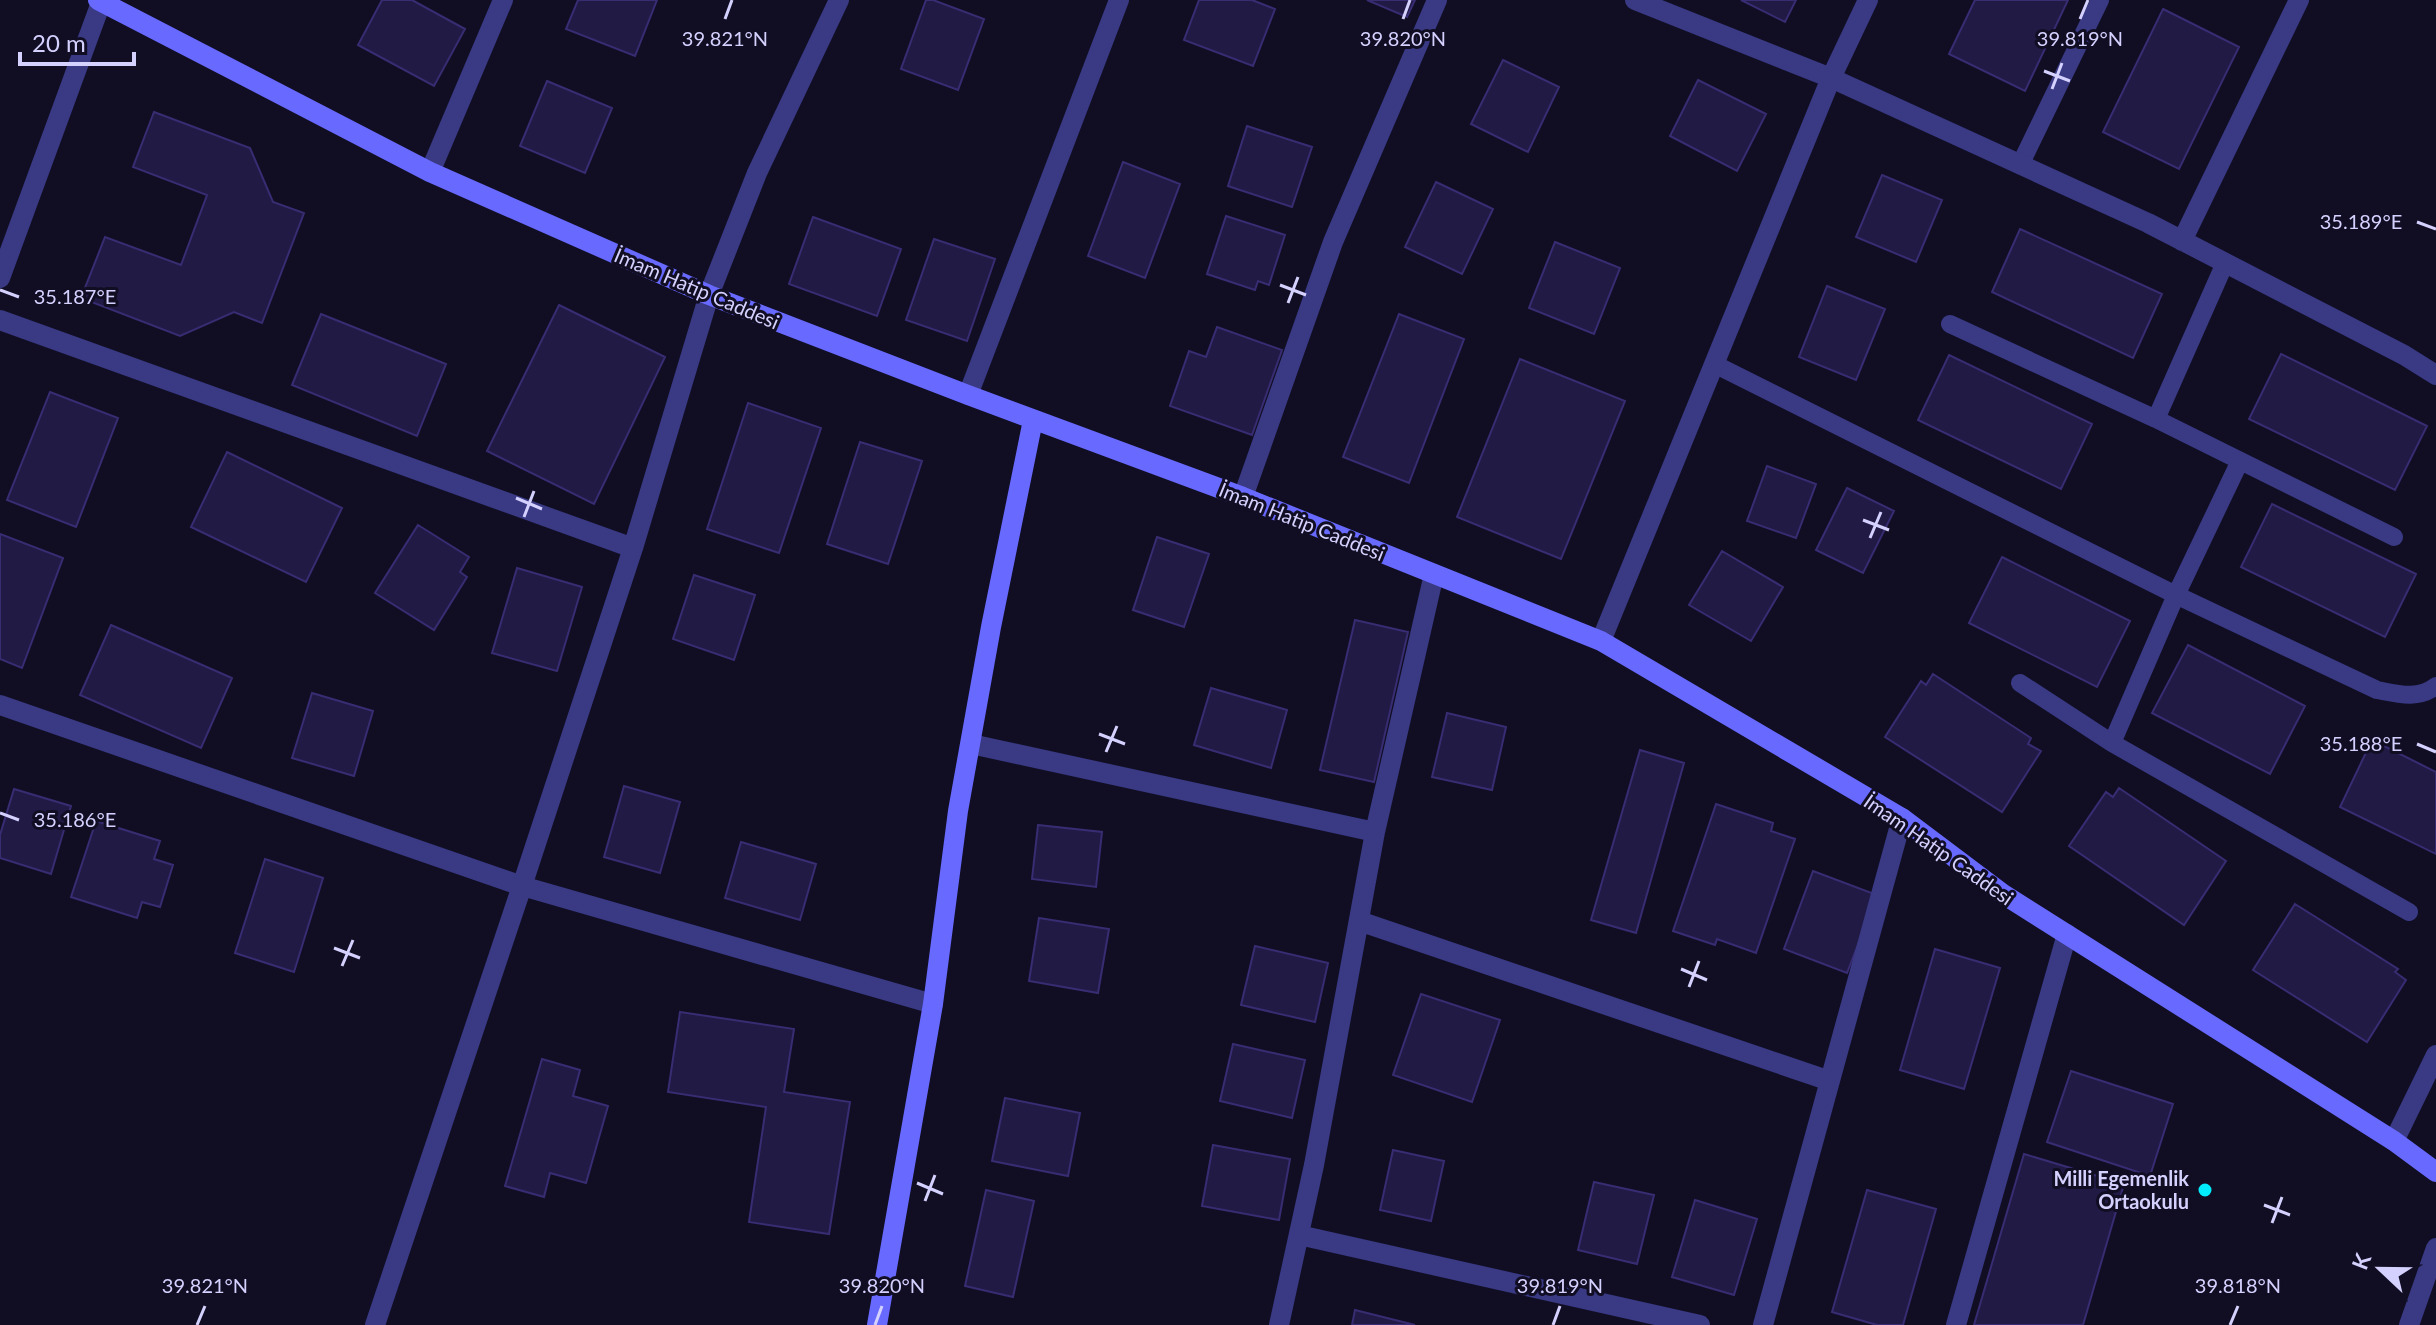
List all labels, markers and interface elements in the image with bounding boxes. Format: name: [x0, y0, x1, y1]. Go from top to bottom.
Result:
scale bar: [20, 16, 134, 66]
text: 39.821°N: [682, 26, 768, 50]
text: 39.820°N: [1360, 26, 1446, 50]
text: 39.819°N: [2037, 26, 2123, 50]
text: 20 m: [32, 28, 86, 57]
text: 35.189°E: [2320, 209, 2402, 233]
street label: İmam Hatip Caddesi: [611, 242, 783, 334]
text: 35.187°E: [34, 284, 116, 308]
street label: İmam Hatip Caddesi: [1216, 477, 1388, 565]
text: 35.188°E: [2320, 731, 2402, 755]
street label: İmam Hatip Caddesi: [1860, 789, 2018, 909]
text: 35.186°E: [34, 807, 116, 831]
place label: Milli Egemenlik Ortaokulu: [2054, 1166, 2189, 1213]
marker: Milli Egemenlik Ortaokulu: [2196, 1181, 2214, 1199]
north arrow: [2340, 1229, 2420, 1309]
text: K: [2346, 1248, 2377, 1273]
text: 39.821°N: [162, 1273, 248, 1297]
text: 39.820°N: [839, 1273, 925, 1297]
text: 39.819°N: [1517, 1273, 1603, 1297]
text: 39.818°N: [2195, 1273, 2281, 1297]

